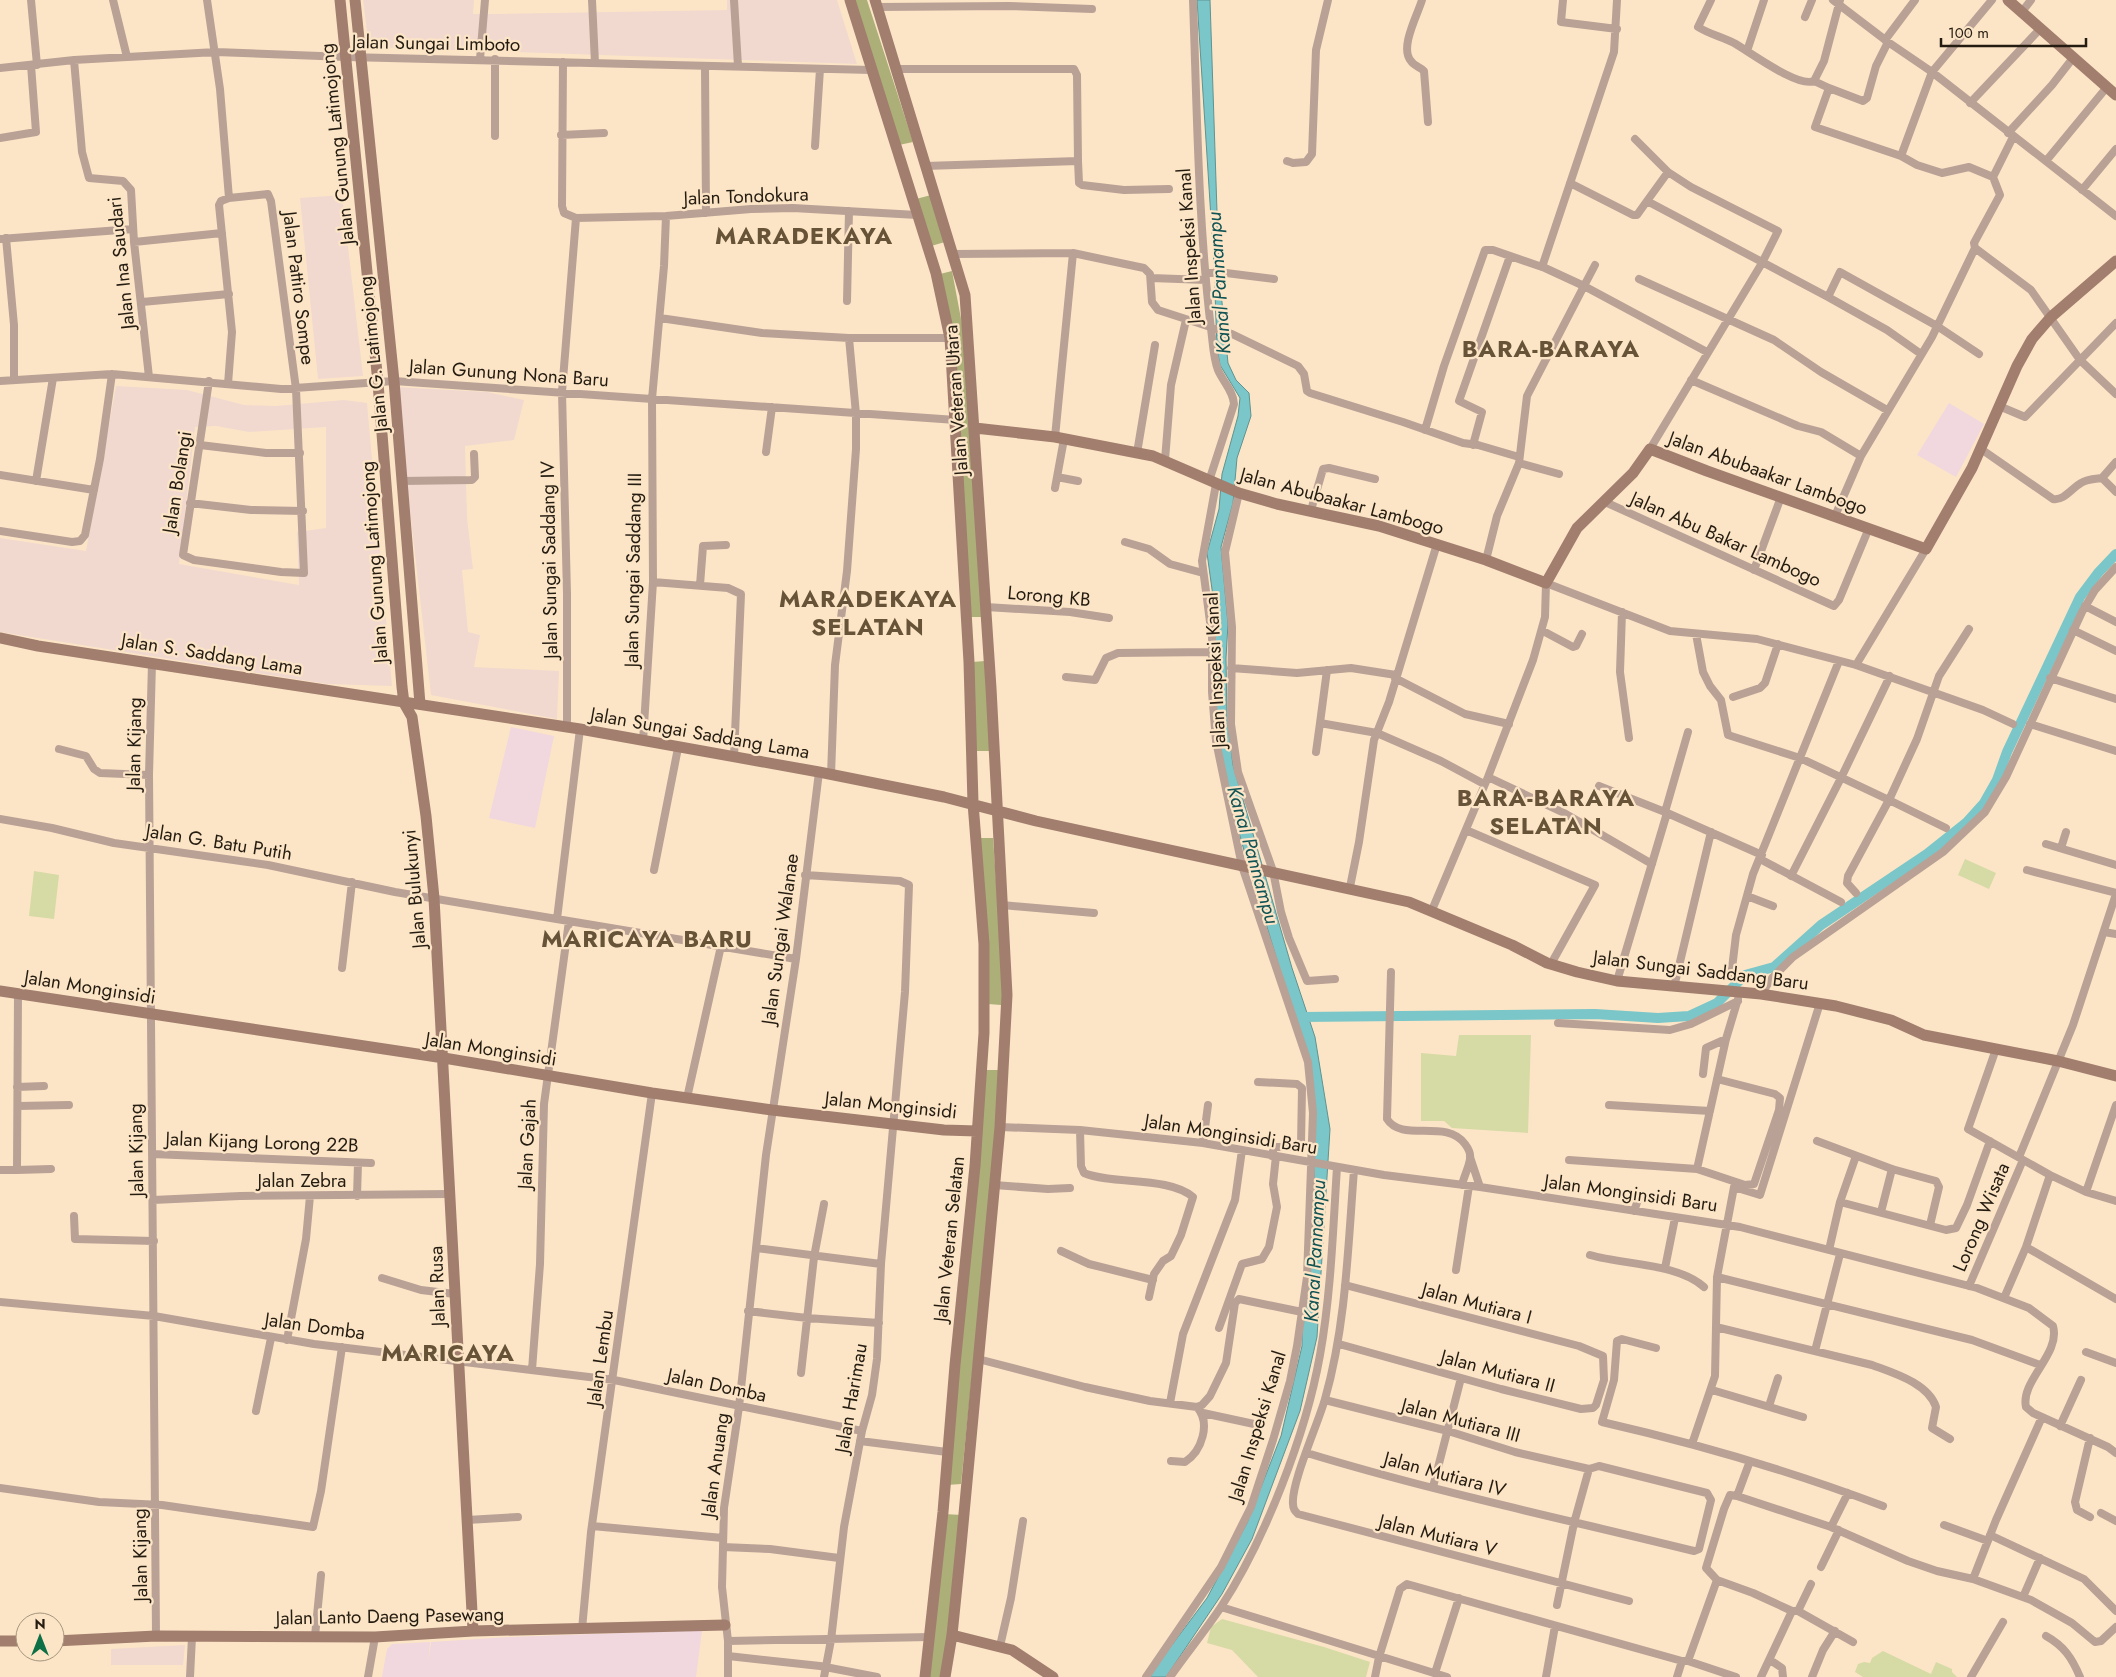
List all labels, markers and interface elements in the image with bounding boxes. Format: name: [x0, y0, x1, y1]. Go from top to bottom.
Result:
scale bar: [1941, 15, 2086, 47]
text: 100 m: [1948, 22, 1989, 44]
street label: Jalan Sungai Limboto: [349, 28, 520, 58]
street label: Jalan Gunung Latimojong: [313, 42, 361, 249]
street label: Jalan Inspeksi Kanal: [1170, 167, 1208, 328]
street label: Jalan Tondokura: [680, 180, 809, 212]
street label: Jalan Ina Saudari: [101, 195, 142, 334]
street label: Jalan Pattiro Sompe: [276, 207, 322, 367]
water label: Kanal Pannampu: [1200, 211, 1238, 355]
district label: MARADEKAYA: [715, 218, 893, 253]
street label: Jalan G. Latimojong: [351, 275, 395, 436]
street label: Jalan Veteran Utara: [937, 324, 975, 479]
district label: BARA-BARAYA: [1462, 331, 1640, 366]
street label: Jalan Gunung Nona Baru: [405, 352, 610, 393]
street label: Jalan Abubaakar Lambogo: [1662, 423, 1871, 522]
street label: Jalan Bolangi: [155, 429, 198, 538]
street label: Jalan Gunung Latimojong: [353, 460, 395, 667]
street label: Jalan Sungai Saddang IV: [534, 460, 564, 662]
street label: Jalan Abubaakar Lambogo: [1234, 460, 1447, 541]
street label: Jalan Sungai Saddang III: [618, 472, 648, 671]
street label: Jalan Abu Bakar Lambogo: [1624, 483, 1826, 593]
street label: Lorong KB: [1006, 579, 1092, 613]
district label: MARADEKAYA SELATAN: [779, 581, 957, 644]
street label: Jalan Inspeksi Kanal: [1197, 591, 1233, 752]
street label: Jalan S. Saddang Lama: [116, 626, 305, 682]
street label: Jalan Kijang: [120, 697, 148, 794]
street label: Jalan Sungai Saddang Lama: [585, 700, 812, 766]
district label: BARA-BARAYA SELATAN: [1457, 780, 1635, 843]
water label: Kanal Pannampu: [1219, 782, 1287, 928]
street label: Jalan G. Batu Putih: [141, 817, 294, 867]
street label: Jalan Bulukunyi: [395, 828, 433, 953]
street label: Jalan Sungai Walanae: [754, 852, 805, 1029]
district label: MARICAYA BARU: [541, 921, 753, 956]
street label: Jalan Sungai Saddang Baru: [1589, 943, 1810, 997]
street label: Jalan Monginsidi: [19, 963, 158, 1011]
street label: Jalan Monginsidi: [420, 1025, 559, 1073]
street label: Jalan Monginsidi: [821, 1084, 958, 1125]
street label: Jalan Gajah: [511, 1098, 543, 1193]
street label: Jalan Kijang: [122, 1103, 150, 1200]
street label: Jalan Monginsidi Baru: [1140, 1107, 1319, 1161]
street label: Jalan Kijang Lorong 22B: [162, 1125, 359, 1159]
street label: Jalan Veteran Selatan: [927, 1155, 971, 1326]
street label: Lorong Wisata: [1946, 1158, 2016, 1276]
street label: Jalan Zebra: [255, 1167, 346, 1194]
street label: Jalan Monginsidi Baru: [1540, 1167, 1719, 1219]
water label: Kanal Pannampu: [1297, 1179, 1333, 1323]
street label: Jalan Rusa: [422, 1245, 452, 1330]
street label: Jalan Mutiara I: [1416, 1275, 1535, 1331]
street label: Jalan Domba: [260, 1305, 367, 1346]
street label: Jalan Lembu: [579, 1308, 620, 1411]
district label: MARICAYA: [381, 1335, 515, 1370]
street label: Jalan Harimau: [828, 1341, 874, 1458]
street label: Jalan Mutiara II: [1435, 1342, 1558, 1399]
street label: Jalan Inspeksi Kanal: [1220, 1348, 1293, 1507]
street label: Jalan Domba: [662, 1361, 769, 1409]
street label: Jalan Mutiara III: [1396, 1390, 1524, 1449]
street label: Jalan Anuang: [694, 1411, 736, 1522]
street label: Jalan Mutiara IV: [1378, 1444, 1510, 1503]
street label: Jalan Mutiara V: [1373, 1507, 1500, 1563]
street label: Jalan Kijang: [126, 1508, 154, 1605]
street label: Jalan Lanto Daeng Pasewang: [273, 1601, 504, 1632]
north arrow: [15, 1612, 65, 1662]
text: N: [34, 1614, 46, 1634]

